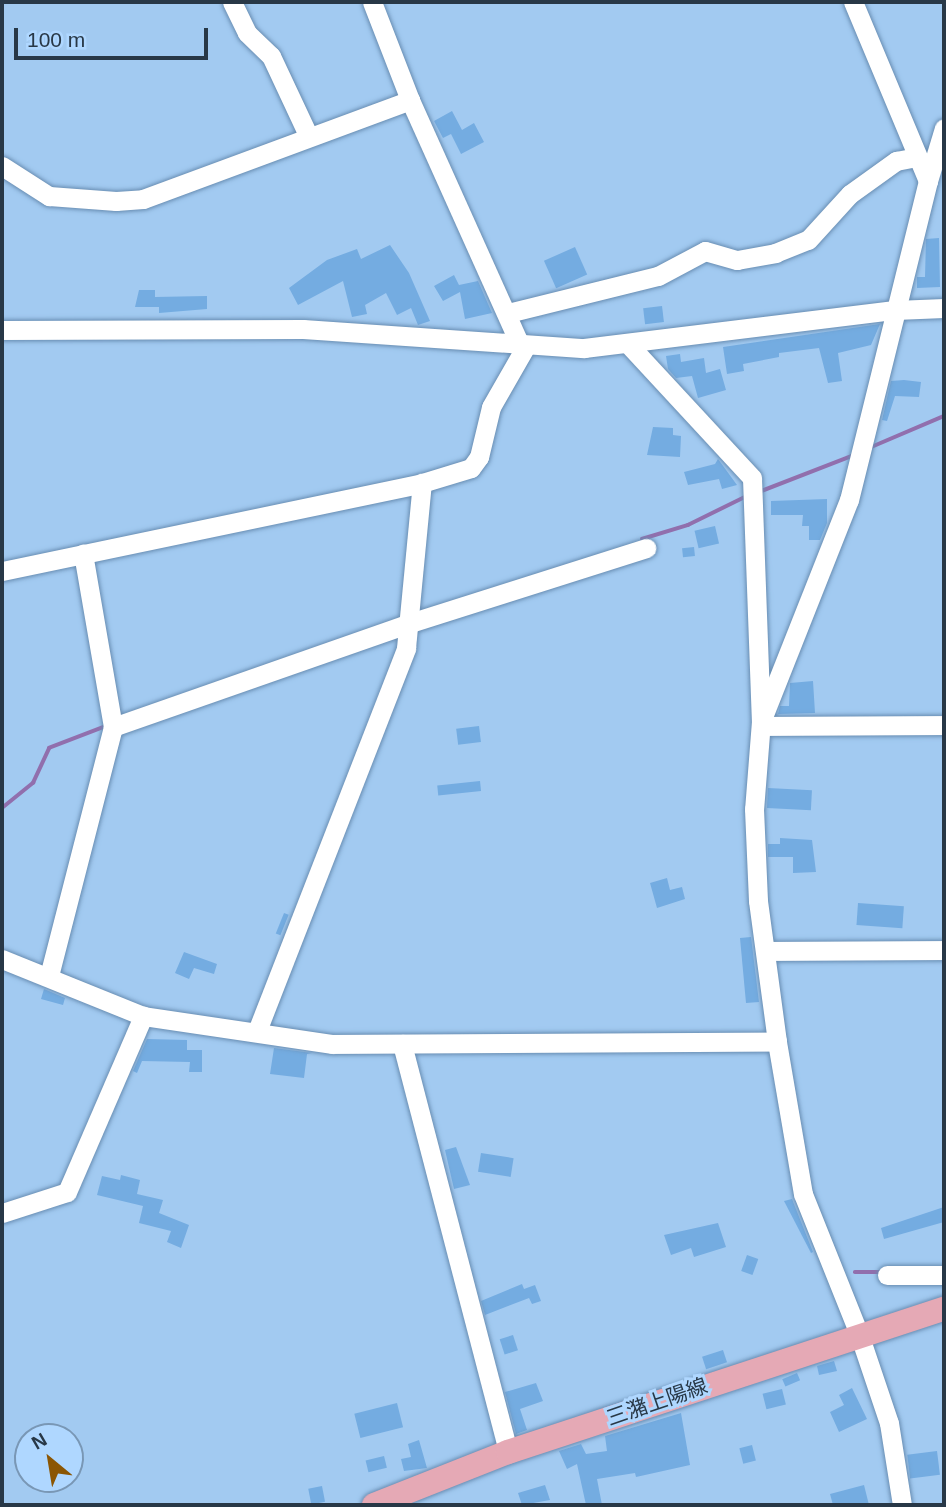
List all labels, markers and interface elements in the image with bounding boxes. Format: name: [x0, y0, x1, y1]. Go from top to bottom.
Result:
scale bar: [18, 14, 212, 58]
text: 100 m: [27, 28, 85, 51]
street label: 三潴上陽線: [603, 1373, 711, 1431]
north arrow: [14, 1423, 84, 1493]
text: N: [28, 1429, 50, 1454]

